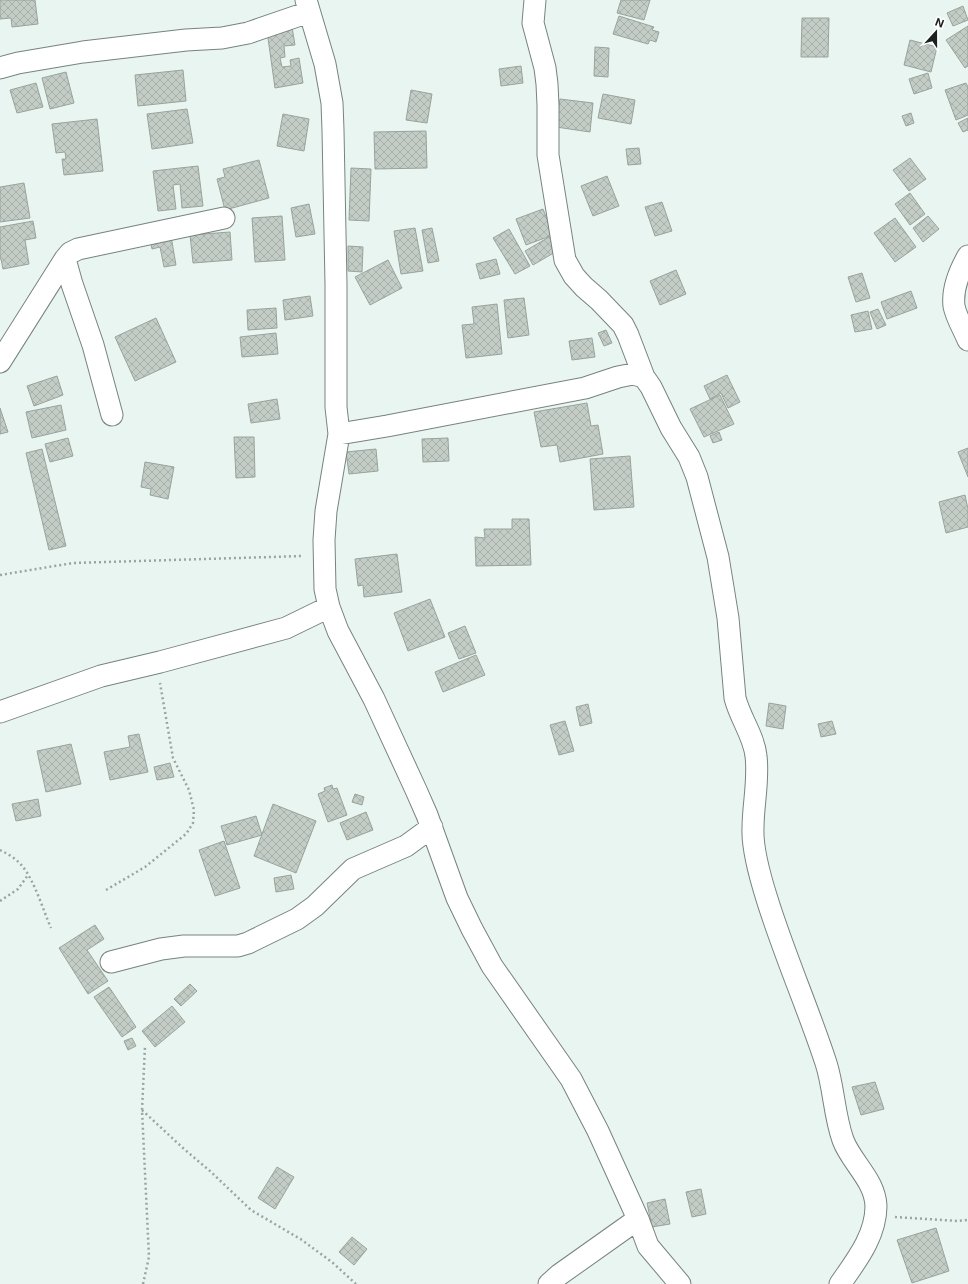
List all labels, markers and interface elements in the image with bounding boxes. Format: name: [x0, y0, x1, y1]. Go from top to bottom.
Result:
north arrow: [916, 12, 956, 52]
text: N: [933, 15, 946, 31]

